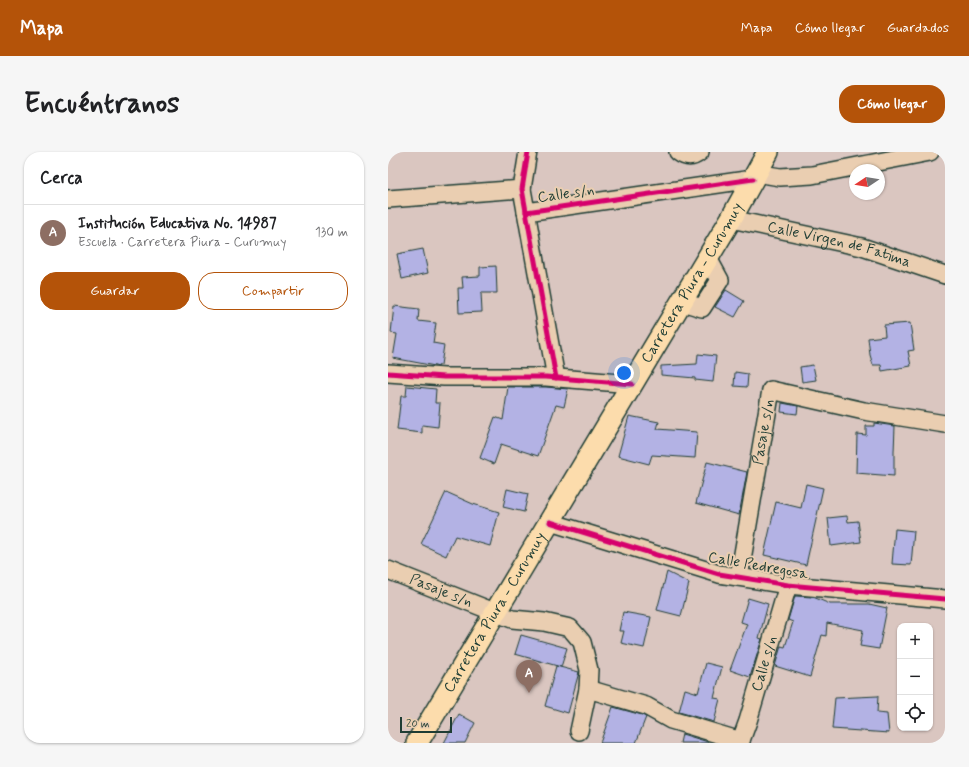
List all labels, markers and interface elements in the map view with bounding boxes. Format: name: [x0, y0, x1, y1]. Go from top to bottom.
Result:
text: Mapa: [20, 16, 63, 41]
text: Mapa: [741, 19, 773, 37]
text: Cómo llegar: [795, 19, 865, 37]
text: Guardados: [887, 19, 949, 37]
button: Cómo llegar: [839, 85, 945, 123]
text: Encuéntranos: [24, 86, 180, 123]
north arrow: [849, 164, 885, 200]
text: Cerca: [40, 167, 83, 189]
street label: Calle s/n: [536, 180, 596, 208]
street label: Carretera Piura - Curumuy: [637, 199, 748, 367]
text: Institución Educativa No. 14987: [78, 214, 277, 234]
street label: Calle Virgen de Fatima: [765, 217, 913, 273]
text: A: [49, 224, 57, 241]
text: 130 m: [315, 224, 348, 241]
text: Escuela · Carretera Piura - Curumuy: [78, 234, 286, 251]
button: Guardar: [40, 272, 190, 310]
button: Compartir: [198, 272, 348, 310]
your location: [614, 363, 634, 383]
street label: Pasaje s/n: [748, 398, 779, 466]
street label: Carretera Piura - Curumuy: [439, 529, 551, 697]
street label: Calle Pedregosa: [707, 547, 810, 585]
street label: Pasaje s/n: [406, 569, 476, 612]
map controls: [897, 623, 933, 731]
button: +: [897, 623, 933, 659]
street label: Calle s/n: [747, 634, 782, 694]
button: −: [897, 659, 933, 695]
pin: A: [516, 660, 542, 693]
button: locate: [897, 695, 933, 731]
scale bar: [400, 715, 452, 734]
text: 20 m: [406, 717, 429, 731]

